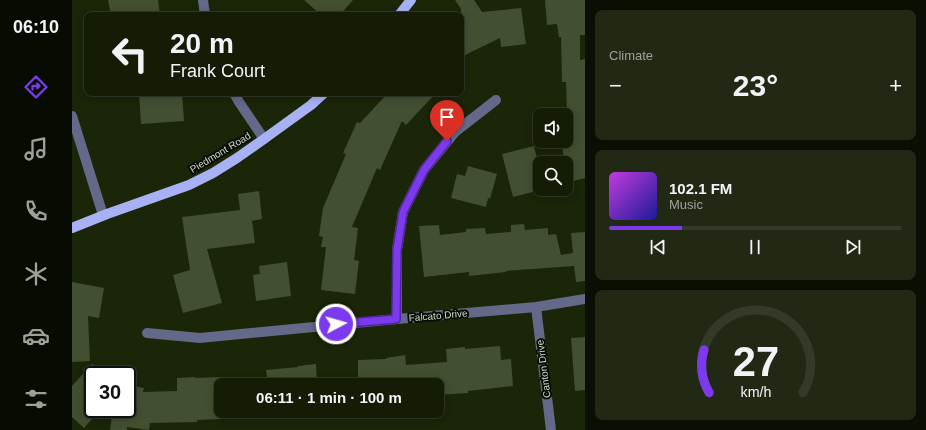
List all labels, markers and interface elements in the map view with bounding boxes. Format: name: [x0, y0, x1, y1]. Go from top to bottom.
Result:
text: 06:10: [13, 17, 59, 37]
icon: left: [104, 28, 156, 80]
text: 20 m: [170, 28, 234, 59]
text: Climate: [609, 48, 653, 63]
text: Frank Court: [170, 61, 265, 81]
text: 23°: [733, 69, 778, 102]
icon: directions: [22, 73, 50, 101]
text: −: [609, 73, 622, 98]
text: +: [889, 73, 902, 98]
pin: [430, 100, 464, 141]
icon: arrive: [436, 106, 458, 128]
map controls: [533, 108, 573, 196]
button: sound: [533, 108, 573, 148]
street label: Piedmont Road: [188, 130, 253, 175]
icon: music: [22, 135, 50, 163]
button: search: [533, 156, 573, 196]
text: 102.1 FM: [669, 180, 732, 197]
icon: phone: [22, 197, 50, 225]
text: Music: [669, 197, 703, 212]
icon: previous: [647, 236, 669, 258]
icon: pause: [744, 236, 766, 258]
icon: next: [842, 236, 864, 258]
icon: climate: [22, 260, 50, 288]
position arrow: [315, 303, 357, 345]
street label: Falcato Drive: [408, 307, 468, 324]
icon: car: [22, 322, 50, 350]
text: 27: [732, 338, 779, 385]
street label: Canton Drive: [534, 339, 553, 399]
speed limit sign: 30: [84, 366, 136, 418]
text: km/h: [740, 384, 771, 400]
icon: filters: [22, 385, 50, 413]
text: 06:11 · 1 min · 100 m: [256, 389, 402, 406]

